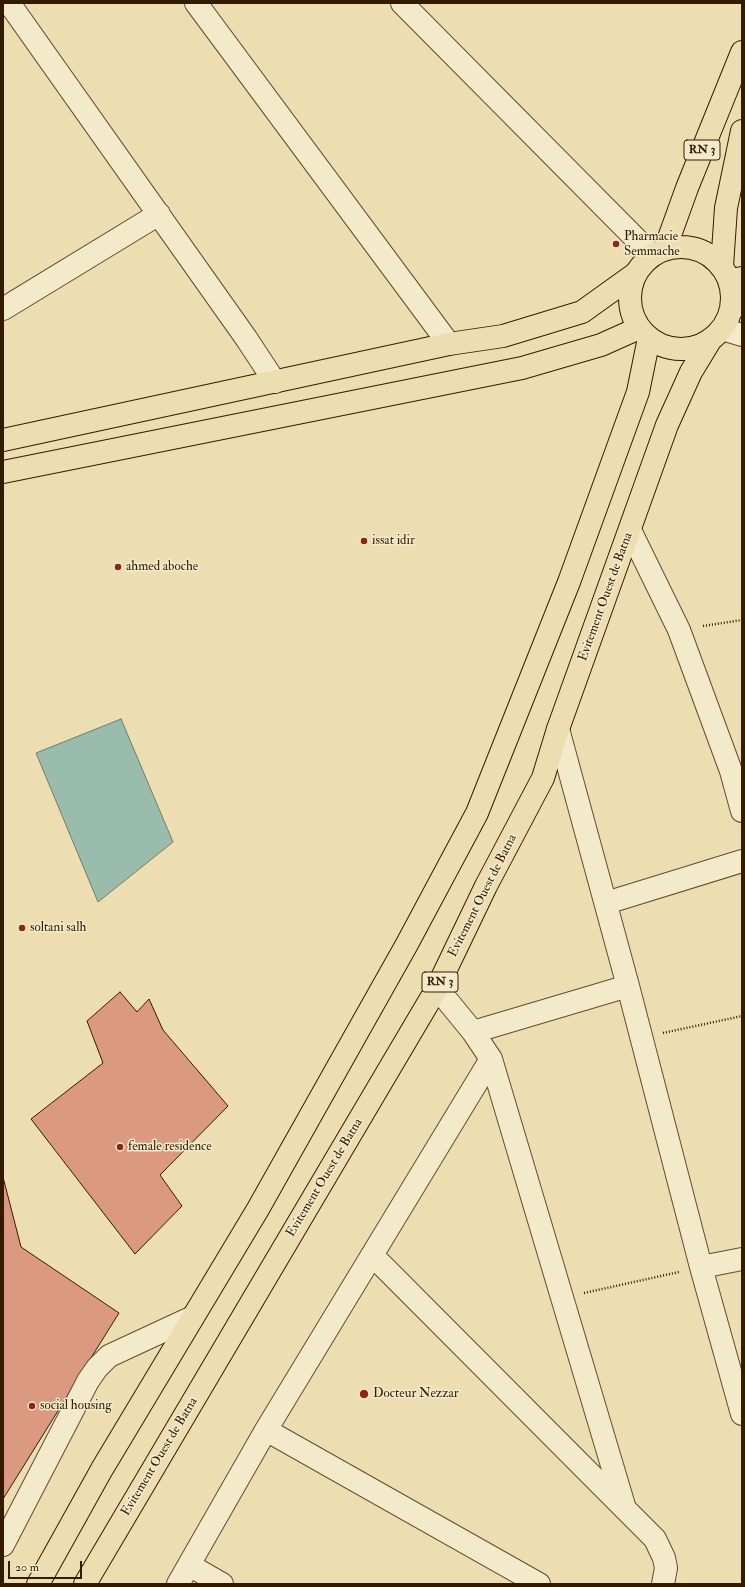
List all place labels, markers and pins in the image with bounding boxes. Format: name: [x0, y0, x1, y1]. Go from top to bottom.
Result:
place label: Pharmacie Semmache: [624, 229, 680, 260]
marker: Pharmacie Semmache: [611, 239, 621, 249]
place label: issat idir: [372, 533, 415, 549]
marker: issat idir: [359, 536, 369, 546]
place label: ahmed aboche: [126, 559, 198, 575]
marker: ahmed aboche: [113, 562, 123, 572]
place label: soltani salh: [30, 920, 86, 936]
marker: soltani salh: [17, 923, 27, 933]
place label: female residence: [128, 1139, 212, 1155]
marker: female residence: [115, 1142, 125, 1152]
place label: Docteur Nezzar: [373, 1386, 459, 1402]
marker: Docteur Nezzar: [358, 1388, 370, 1400]
place label: social housing: [40, 1398, 112, 1414]
marker: social housing: [27, 1401, 37, 1411]

